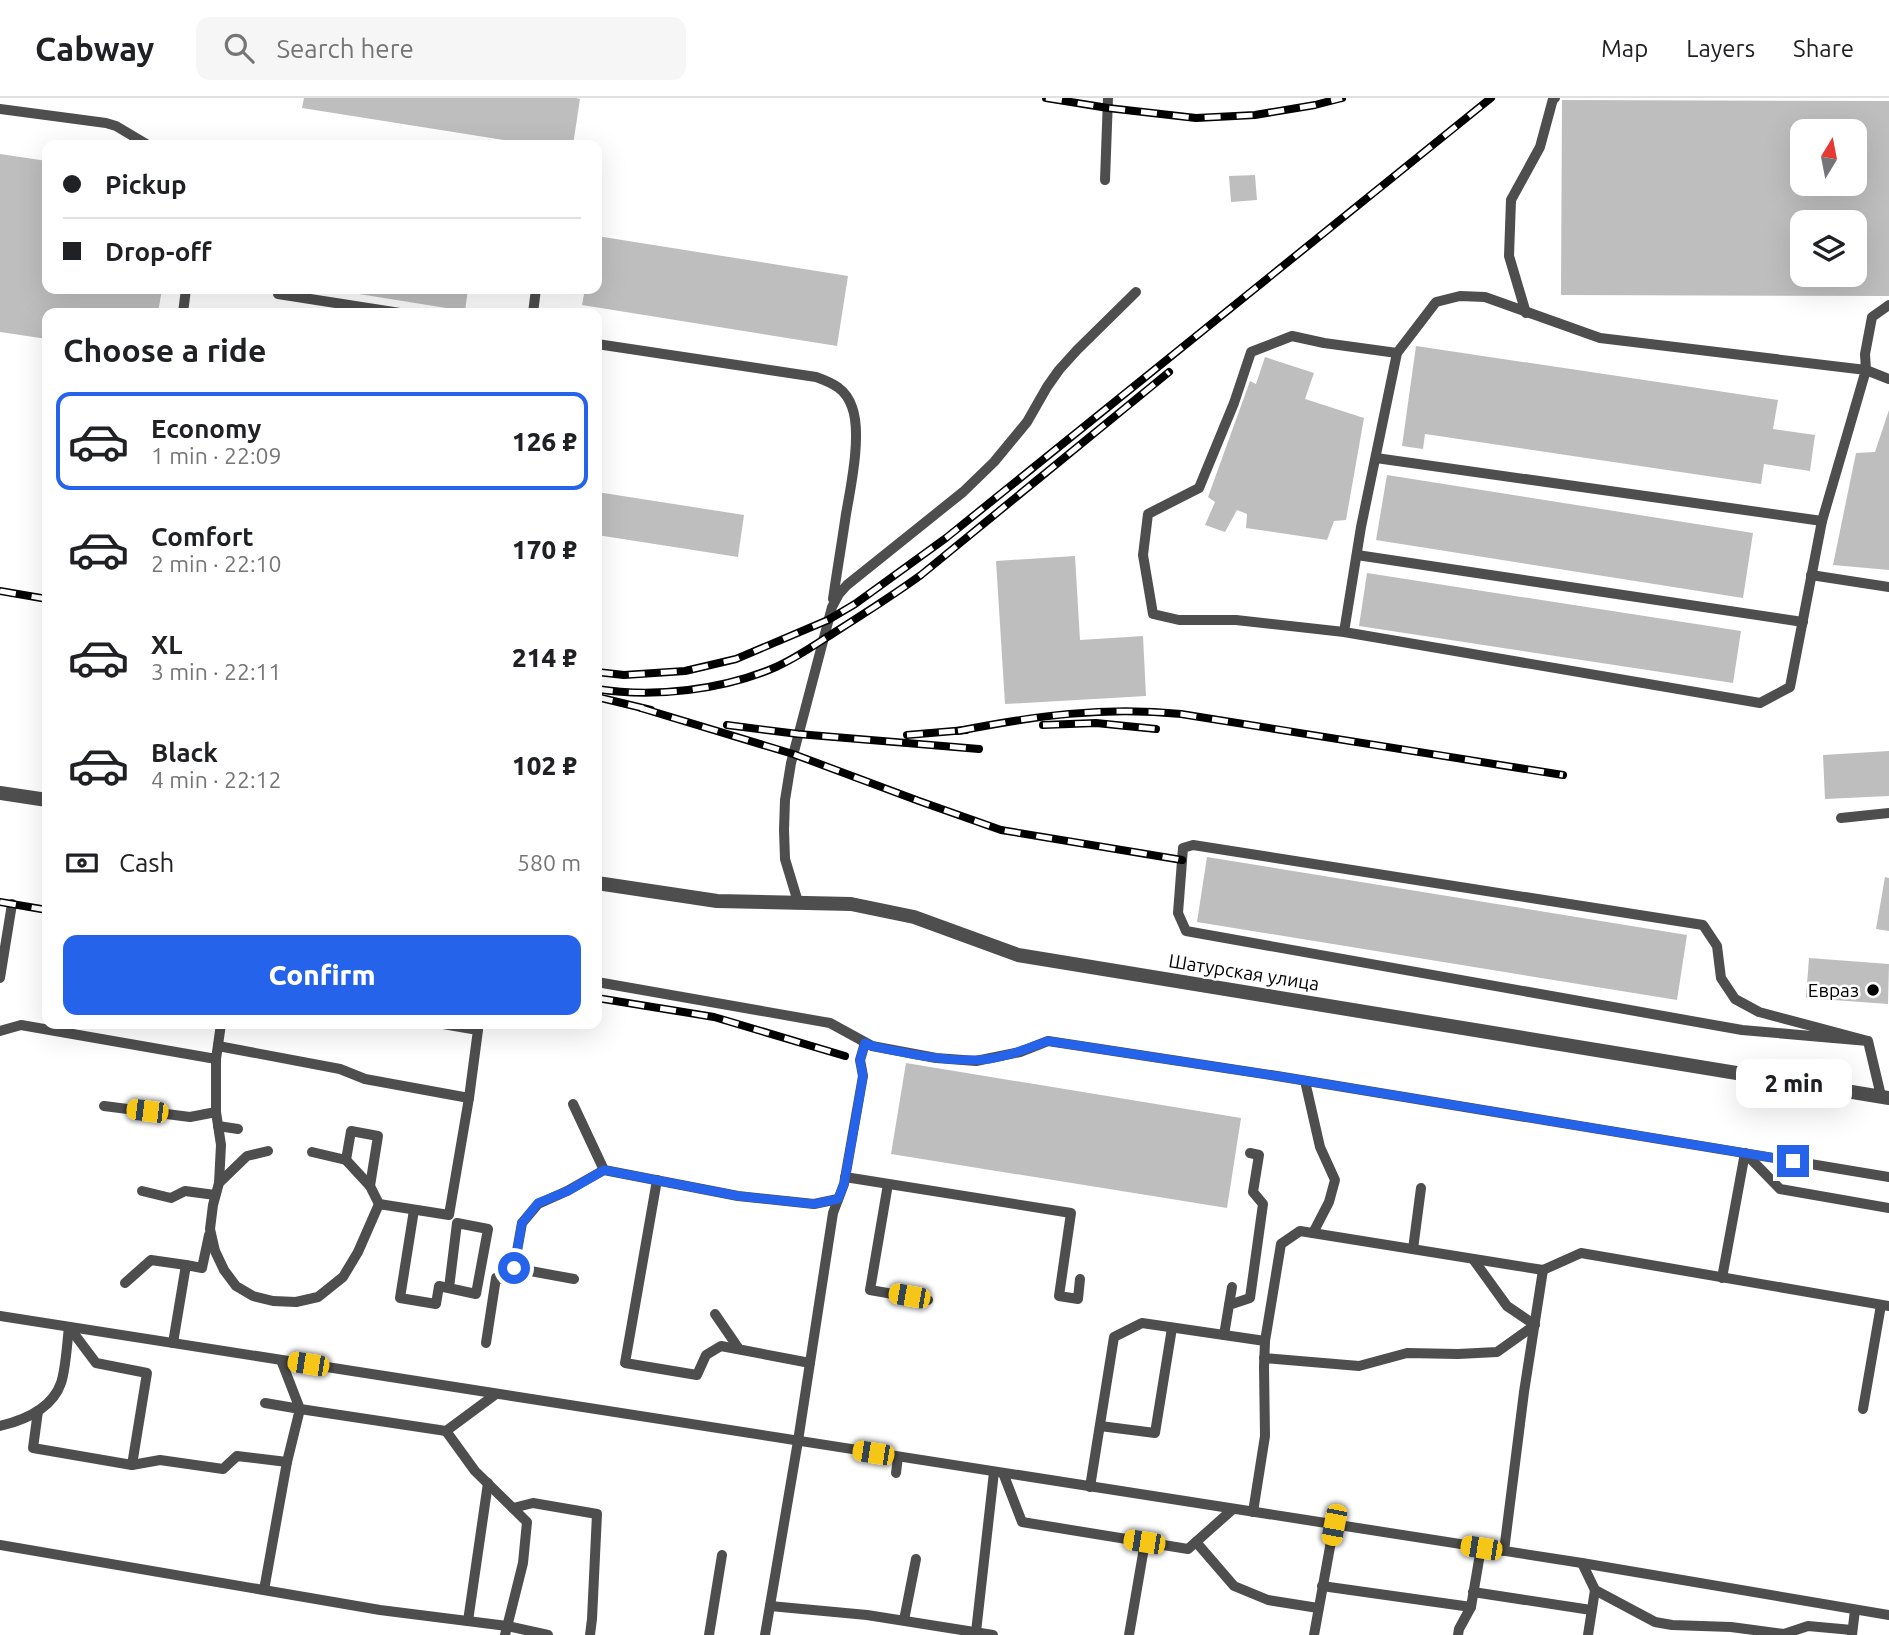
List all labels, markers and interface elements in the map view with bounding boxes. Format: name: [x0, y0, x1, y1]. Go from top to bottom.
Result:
search box: [196, 17, 686, 80]
icon: search: [220, 29, 258, 67]
text: Cabway: [35, 30, 154, 67]
text: Search here: [276, 34, 414, 63]
text: Map: [1601, 35, 1648, 62]
text: Layers: [1686, 35, 1755, 62]
text: Share: [1793, 35, 1854, 62]
north arrow: [1790, 119, 1867, 196]
map controls: [1790, 119, 1867, 287]
text: Pickup: [105, 170, 187, 199]
button: layers: [1790, 210, 1867, 287]
text: Drop-off: [105, 237, 212, 266]
text: Choose a ride: [63, 332, 266, 368]
icon: car: [67, 410, 130, 473]
text: Economy: [151, 414, 261, 443]
text: 126 ₽: [512, 427, 577, 456]
text: 1 min · 22:09: [151, 443, 282, 468]
icon: car: [67, 518, 130, 581]
text: Comfort: [151, 522, 254, 551]
text: 170 ₽: [512, 535, 577, 564]
text: 2 min · 22:10: [151, 551, 282, 576]
icon: car: [67, 626, 130, 689]
text: XL: [151, 630, 182, 659]
text: 214 ₽: [512, 643, 577, 672]
text: 3 min · 22:11: [151, 659, 282, 684]
icon: car: [67, 734, 130, 797]
text: Black: [151, 738, 218, 767]
text: 102 ₽: [512, 751, 577, 780]
text: 4 min · 22:12: [151, 767, 282, 792]
icon: cash: [63, 844, 101, 882]
text: Cash: [119, 848, 174, 877]
text: 580 m: [517, 850, 581, 875]
button: Confirm: [63, 935, 581, 1015]
street label: Шатурская улица: [1167, 949, 1321, 995]
place label: Евраз: [1808, 979, 1859, 1001]
marker: Евраз: [1865, 982, 1881, 998]
callout: 2 min: [1735, 1060, 1851, 1108]
text: 2 min: [1765, 1071, 1823, 1096]
car: [125, 1098, 170, 1124]
route end: [1777, 1145, 1809, 1177]
route start: [498, 1252, 530, 1284]
car: [887, 1282, 932, 1310]
car: [286, 1350, 331, 1378]
car: [851, 1439, 896, 1467]
car: [1320, 1502, 1349, 1548]
car: [1122, 1528, 1167, 1556]
car: [1459, 1534, 1504, 1562]

